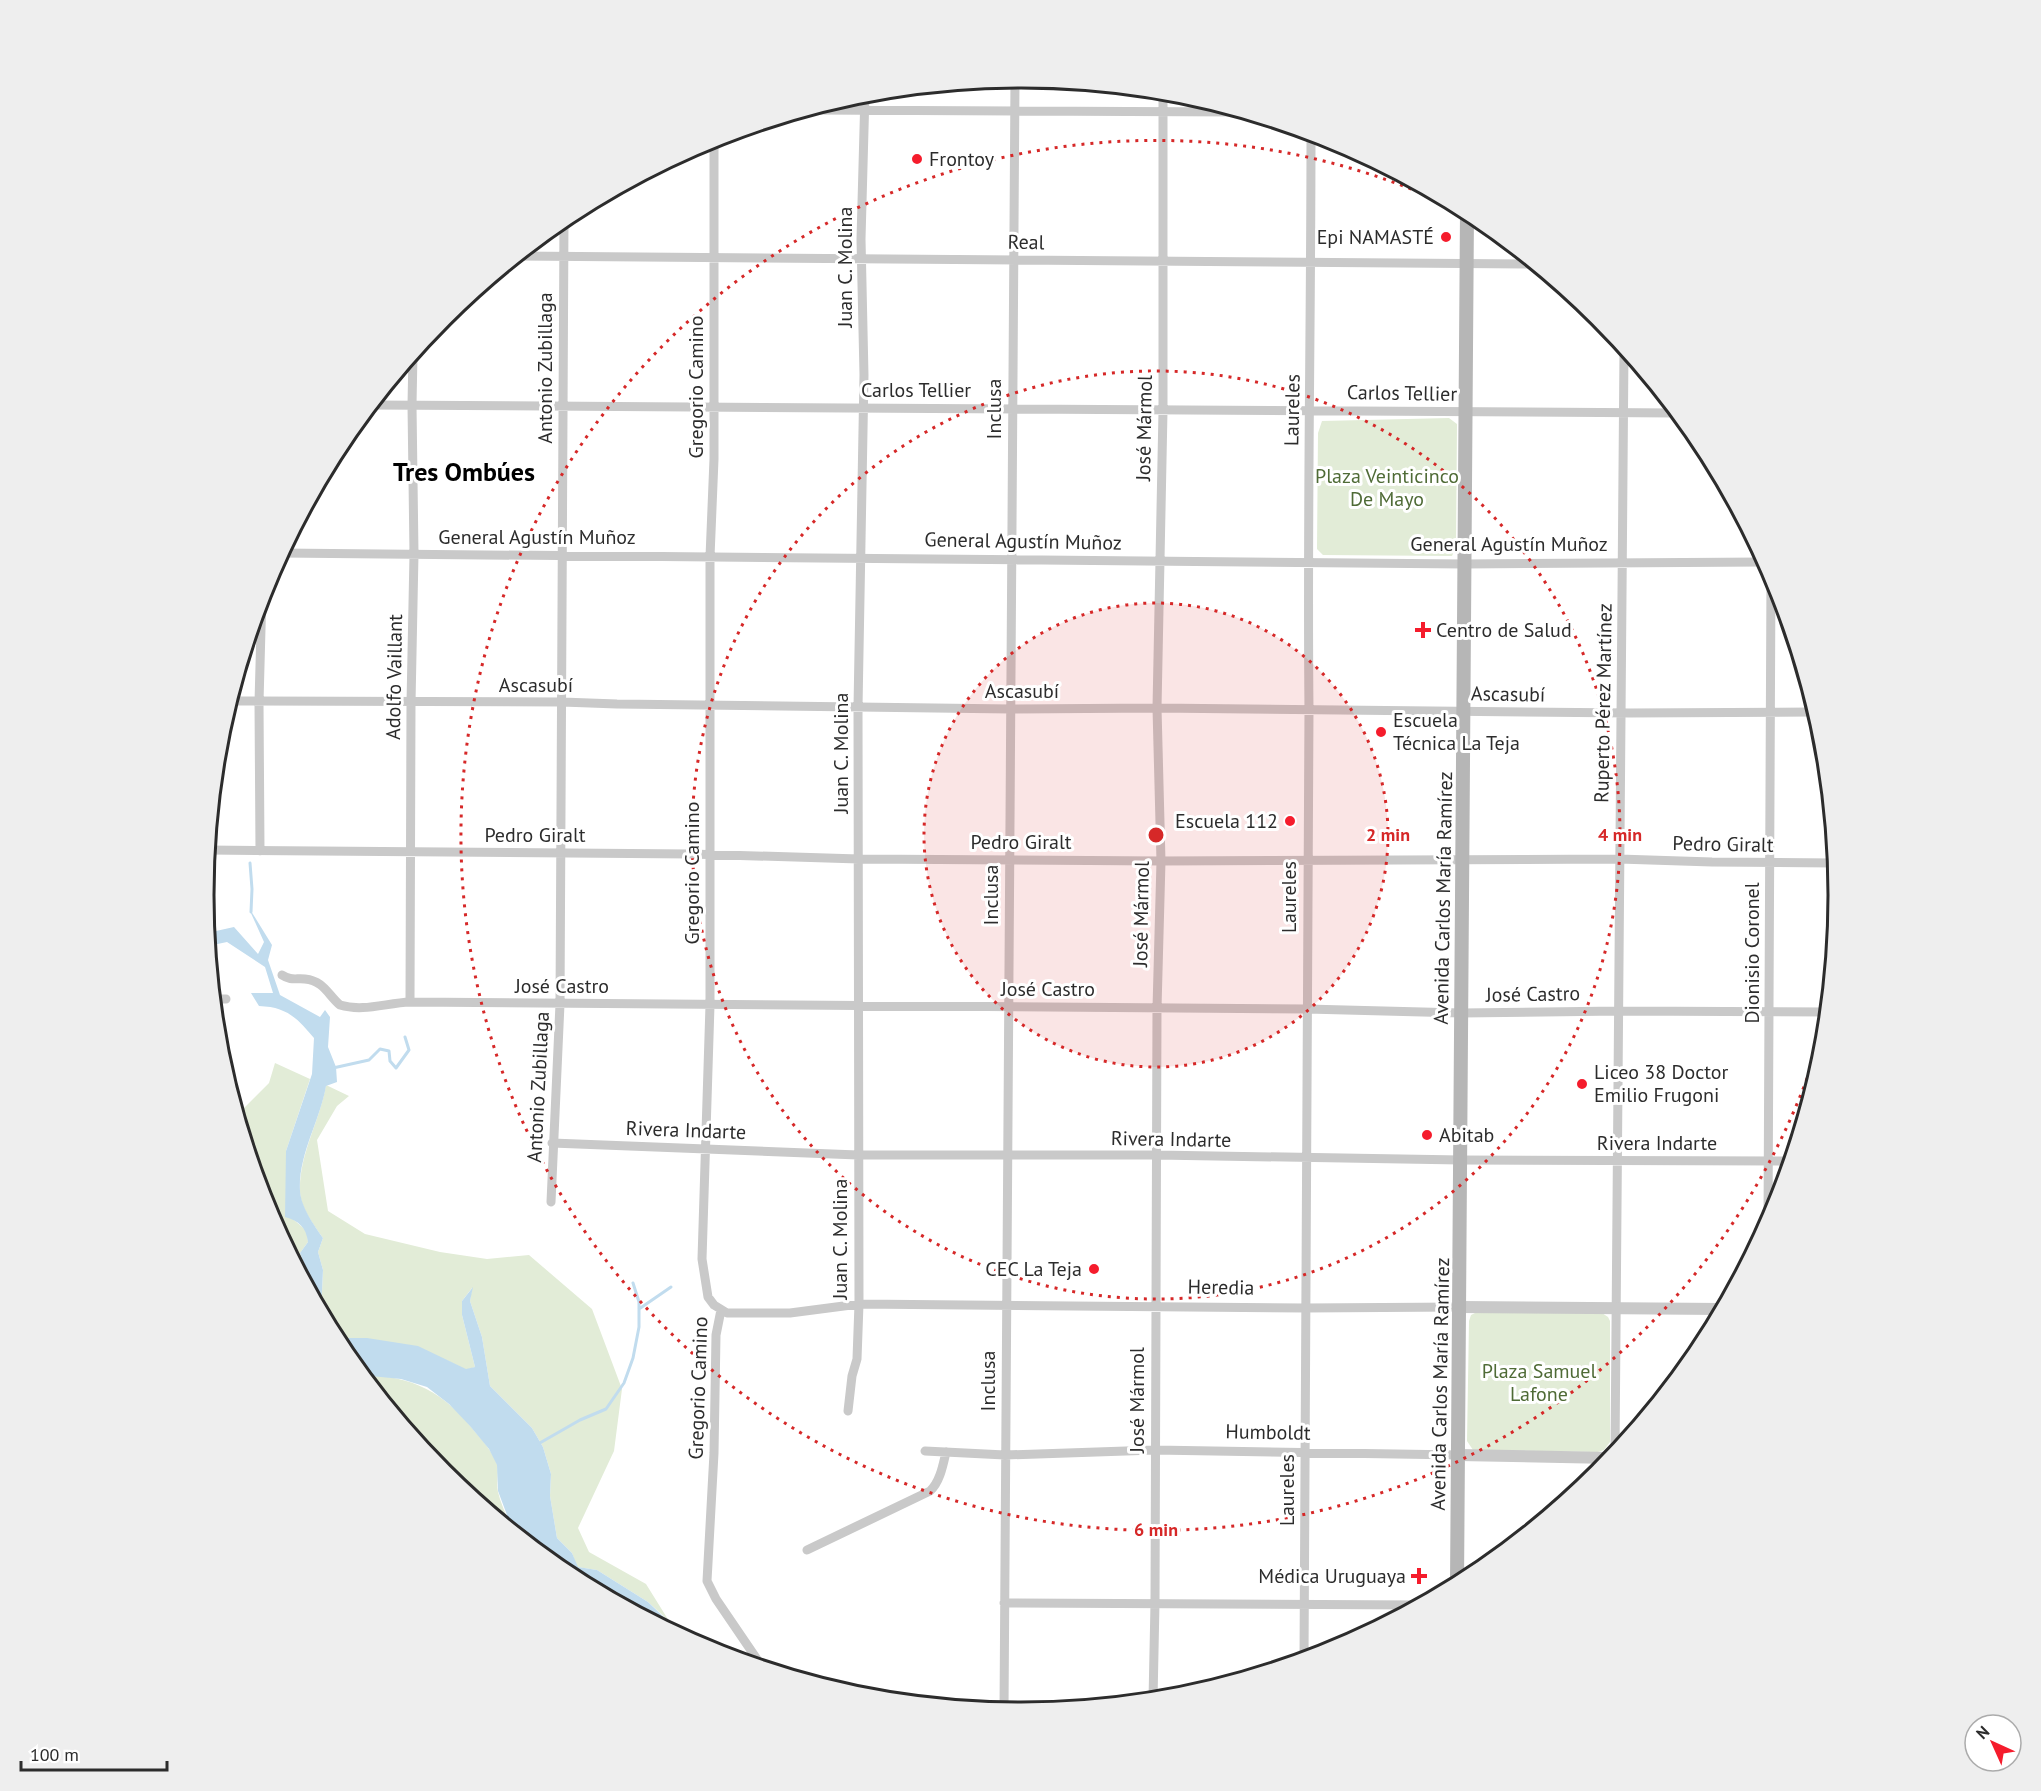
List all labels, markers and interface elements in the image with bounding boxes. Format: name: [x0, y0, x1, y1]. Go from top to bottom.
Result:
place label: Frontoy: [929, 146, 995, 172]
marker: Frontoy: [910, 152, 924, 166]
street label: Juan C. Molina: [832, 207, 858, 328]
place label: Epi NAMASTÉ: [1317, 224, 1434, 250]
street label: Real: [1007, 229, 1045, 255]
marker: Epi NAMASTÉ: [1439, 230, 1453, 244]
street label: Antonio Zubillaga: [532, 292, 558, 444]
street label: Gregorio Camino: [683, 316, 709, 458]
street label: Laureles: [1278, 374, 1306, 446]
street label: José Mármol: [1130, 375, 1158, 482]
street label: Carlos Tellier: [861, 377, 971, 403]
street label: Inclusa: [981, 379, 1007, 439]
street label: Carlos Tellier: [1347, 379, 1458, 407]
district label: Tres Ombúes: [393, 455, 535, 488]
park label: Plaza Veinticinco De Mayo: [1315, 463, 1459, 512]
street label: General Agustín Muñoz: [438, 524, 636, 550]
street label: General Agustín Muñoz: [924, 526, 1122, 556]
street label: General Agustín Muñoz: [1410, 531, 1608, 557]
street label: Ruperto Pérez Martínez: [1588, 603, 1618, 803]
street label: Adolfo Vaillant: [380, 614, 408, 740]
place label: Centro de Salud: [1436, 617, 1572, 643]
marker: Centro de Salud: [1414, 621, 1432, 639]
street label: Ascasubí: [499, 672, 573, 698]
street label: Ascasubí: [985, 678, 1059, 704]
street label: Ascasubí: [1471, 680, 1545, 708]
street label: Juan C. Molina: [828, 693, 854, 814]
place label: Escuela Técnica La Teja: [1393, 707, 1520, 756]
marker: Escuela Técnica La Teja: [1374, 725, 1388, 739]
street label: Avenida Carlos María Ramírez: [1428, 771, 1458, 1025]
street label: Gregorio Camino: [679, 802, 705, 944]
place label: Escuela 112: [1175, 808, 1278, 834]
marker: Escuela 112: [1283, 814, 1297, 828]
street label: Pedro Giralt: [484, 822, 586, 848]
text: 2 min: [1366, 823, 1410, 846]
text: 4 min: [1598, 823, 1642, 846]
centre of rings: [1146, 825, 1166, 845]
street label: Pedro Giralt: [970, 829, 1072, 855]
street label: Pedro Giralt: [1672, 830, 1774, 858]
street label: José Mármol: [1127, 861, 1155, 968]
street label: Laureles: [1276, 861, 1302, 933]
street label: Inclusa: [978, 865, 1004, 925]
street label: Dionisio Coronel: [1739, 882, 1765, 1024]
street label: José Castro: [514, 973, 609, 999]
street label: José Castro: [1000, 976, 1095, 1002]
street label: José Castro: [1485, 980, 1580, 1008]
street label: Antonio Zubillaga: [521, 1011, 555, 1163]
place label: Liceo 38 Doctor Emilio Frugoni: [1594, 1059, 1728, 1108]
marker: Liceo 38 Doctor Emilio Frugoni: [1575, 1077, 1589, 1091]
street label: Rivera Indarte: [625, 1115, 747, 1145]
place label: Abitab: [1439, 1122, 1494, 1148]
street label: Rivera Indarte: [1111, 1125, 1231, 1153]
marker: Abitab: [1420, 1128, 1434, 1142]
street label: Rivera Indarte: [1597, 1130, 1717, 1156]
street label: Juan C. Molina: [827, 1179, 853, 1300]
place label: CEC La Teja: [985, 1256, 1082, 1282]
street label: Avenida Carlos María Ramírez: [1425, 1257, 1455, 1511]
marker: CEC La Teja: [1087, 1262, 1101, 1276]
street label: Heredia: [1187, 1273, 1255, 1301]
street label: Gregorio Camino: [683, 1316, 713, 1460]
street label: José Mármol: [1124, 1347, 1150, 1454]
street label: Inclusa: [975, 1351, 1001, 1411]
park label: Plaza Samuel Lafone: [1482, 1358, 1597, 1407]
street label: Humboldt: [1225, 1418, 1311, 1446]
street label: Laureles: [1274, 1454, 1300, 1526]
text: 6 min: [1134, 1518, 1178, 1541]
place label: Médica Uruguaya: [1258, 1563, 1406, 1589]
marker: Médica Uruguaya: [1410, 1567, 1428, 1585]
north arrow: [1963, 1713, 2023, 1773]
text: N: [1972, 1722, 1993, 1743]
scale bar: [21, 1734, 166, 1772]
text: 100 m: [30, 1743, 79, 1766]

